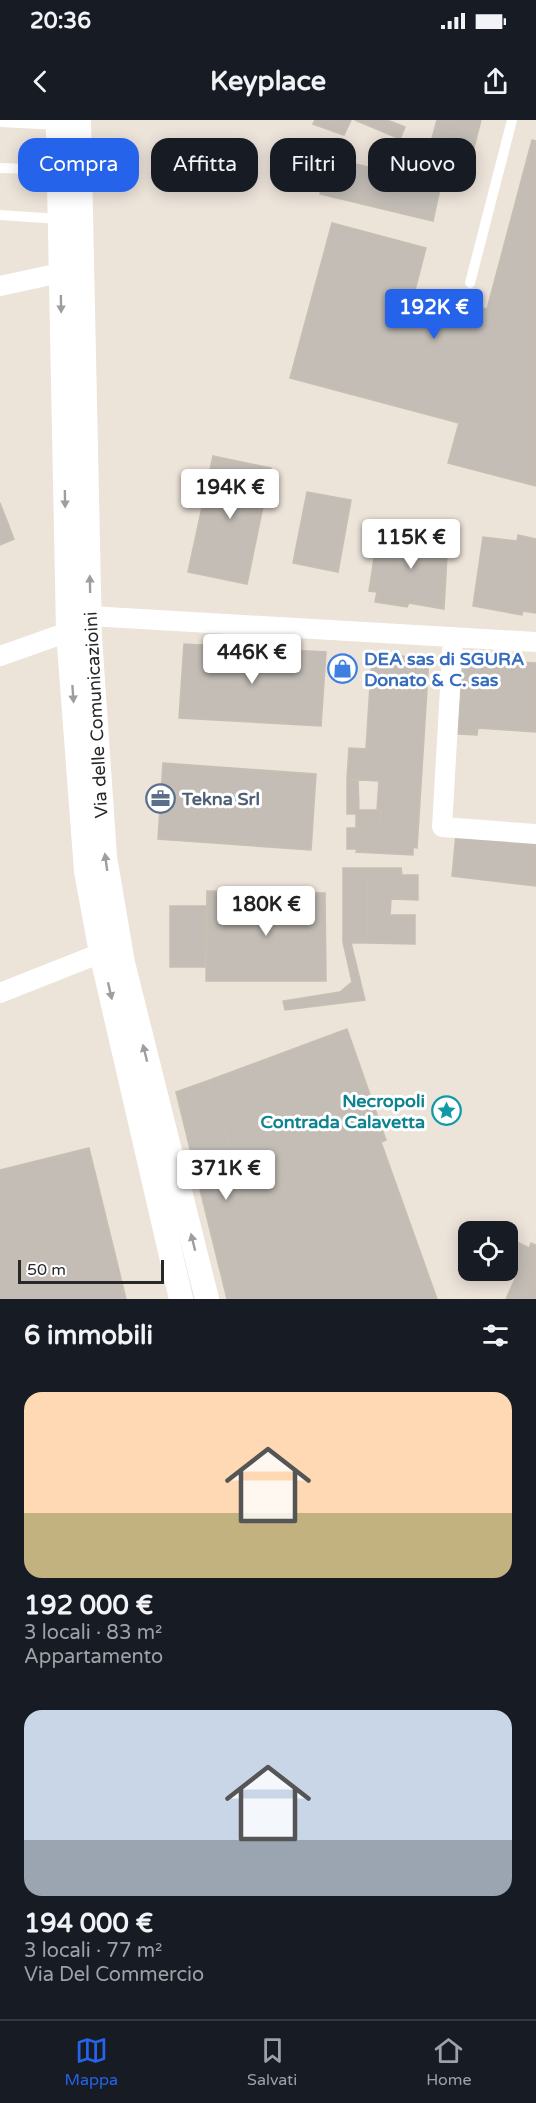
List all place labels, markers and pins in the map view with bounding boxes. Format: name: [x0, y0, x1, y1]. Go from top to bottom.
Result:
pin: 192K €: [385, 289, 483, 340]
pin: 194K €: [181, 469, 279, 520]
pin: 115K €: [362, 519, 460, 570]
pin: 446K €: [203, 634, 301, 685]
place label: DEA sas di SGURA Donato & C. sas: [364, 648, 524, 691]
shop icon: DEA sas di SGURA Donato & C. sas: [327, 653, 359, 685]
office icon: Tekna Srl: [145, 783, 177, 815]
place label: Tekna Srl: [181, 788, 260, 810]
pin: 180K €: [217, 886, 315, 937]
place label: Necropoli Contrada Calavetta: [261, 1090, 425, 1133]
place icon: Necropoli Contrada Calavetta: [430, 1095, 462, 1127]
pin: 371K €: [177, 1150, 275, 1201]

